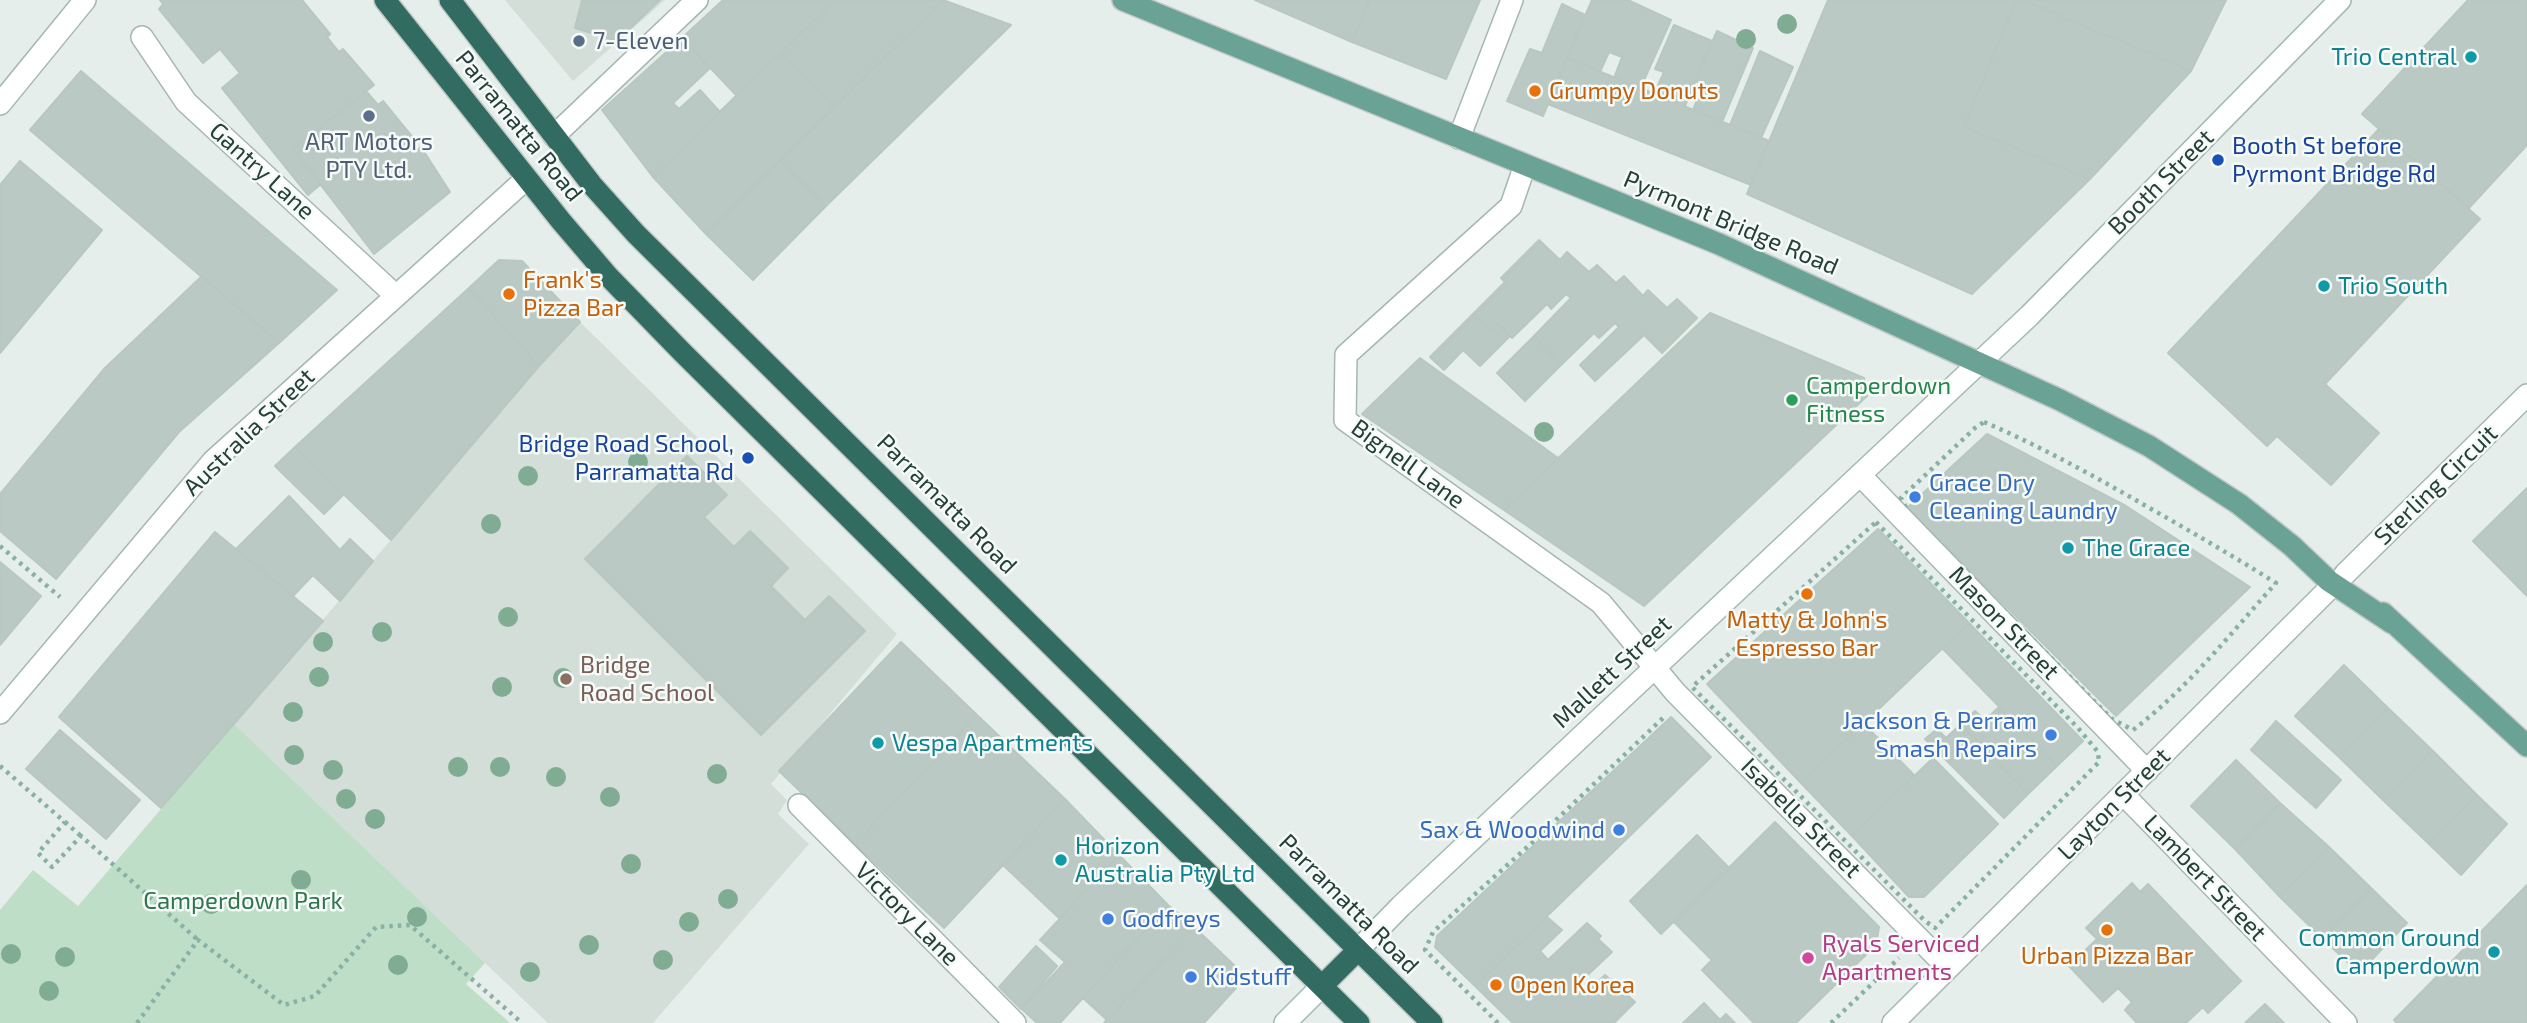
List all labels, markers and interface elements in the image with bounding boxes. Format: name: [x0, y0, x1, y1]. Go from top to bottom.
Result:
place label: 7-Eleven: [593, 27, 688, 55]
marker: 7-Eleven: [571, 33, 587, 49]
place label: Trio Central: [2331, 43, 2457, 71]
street label: Parramatta Road: [449, 45, 589, 207]
marker: Trio Central: [2463, 49, 2479, 65]
place label: Grumpy Donuts: [1549, 77, 1719, 105]
marker: Grumpy Donuts: [1527, 83, 1543, 99]
marker: ART Motors PTY Ltd.: [361, 108, 377, 124]
street label: Gantry Lane: [204, 116, 320, 226]
street label: Booth Street: [2102, 123, 2220, 241]
place label: ART Motors PTY Ltd.: [305, 128, 433, 184]
place label: Booth St before Pyrmont Bridge Rd: [2232, 132, 2436, 188]
marker: Booth St before Pyrmont Bridge Rd: [2210, 152, 2226, 168]
street label: Pyrmont Bridge Road: [1619, 165, 1843, 281]
place label: Frank's Pizza Bar: [523, 266, 624, 322]
place label: Trio South: [2338, 272, 2448, 300]
marker: Trio South: [2316, 278, 2332, 294]
marker: Frank's Pizza Bar: [501, 286, 517, 302]
street label: Australia Street: [177, 362, 321, 502]
place label: Camperdown Fitness: [1806, 372, 1951, 428]
marker: Camperdown Fitness: [1784, 392, 1800, 408]
street label: Bignell Lane: [1346, 413, 1470, 515]
street label: Sterling Circuit: [2368, 419, 2504, 551]
street label: Parramatta Road: [871, 428, 1023, 580]
place label: Bridge Road School, Parramatta Rd: [519, 430, 734, 486]
marker: Bridge Road School, Parramatta Rd: [740, 450, 756, 466]
place label: Grace Dry Cleaning Laundry: [1929, 469, 2118, 525]
marker: Grace Dry Cleaning Laundry: [1907, 489, 1923, 505]
place label: The Grace: [2082, 534, 2190, 562]
marker: The Grace: [2060, 540, 2076, 556]
street label: Mason Street: [1943, 560, 2065, 686]
marker: Matty & John's Espresso Bar: [1799, 586, 1815, 602]
place label: Matty & John's Espresso Bar: [1726, 606, 1888, 662]
street label: Mallett Street: [1547, 610, 1677, 734]
place label: Bridge Road School: [580, 651, 714, 707]
marker: Bridge Road School: [558, 671, 574, 687]
place label: Jackson & Perram Smash Repairs: [1842, 707, 2037, 763]
marker: Jackson & Perram Smash Repairs: [2043, 727, 2059, 743]
place label: Vespa Apartments: [892, 729, 1093, 757]
marker: Vespa Apartments: [870, 735, 886, 751]
street label: Layton Street: [2052, 742, 2176, 866]
street label: Isabella Street: [1735, 752, 1867, 884]
street label: Lambert Street: [2138, 809, 2272, 947]
place label: Sax & Woodwind: [1420, 816, 1605, 844]
marker: Sax & Woodwind: [1611, 822, 1627, 838]
street label: Parramatta Road: [1273, 828, 1425, 980]
place label: Horizon Australia Pty Ltd: [1075, 832, 1255, 888]
marker: Horizon Australia Pty Ltd: [1053, 852, 1069, 868]
street label: Victory Lane: [849, 856, 965, 972]
park label: Camperdown Park: [143, 887, 343, 915]
place label: Godfreys: [1122, 905, 1221, 933]
marker: Godfreys: [1100, 911, 1116, 927]
marker: Urban Pizza Bar: [2099, 922, 2115, 938]
place label: Common Ground Camperdown: [2298, 924, 2480, 980]
place label: Ryals Serviced Apartments: [1822, 930, 1980, 986]
place label: Urban Pizza Bar: [2021, 942, 2193, 970]
marker: Common Ground Camperdown: [2486, 944, 2502, 960]
marker: Ryals Serviced Apartments: [1800, 950, 1816, 966]
place label: Kidstuff: [1205, 963, 1291, 991]
marker: Kidstuff: [1183, 969, 1199, 985]
place label: Open Korea: [1510, 971, 1635, 999]
marker: Open Korea: [1488, 977, 1504, 993]

